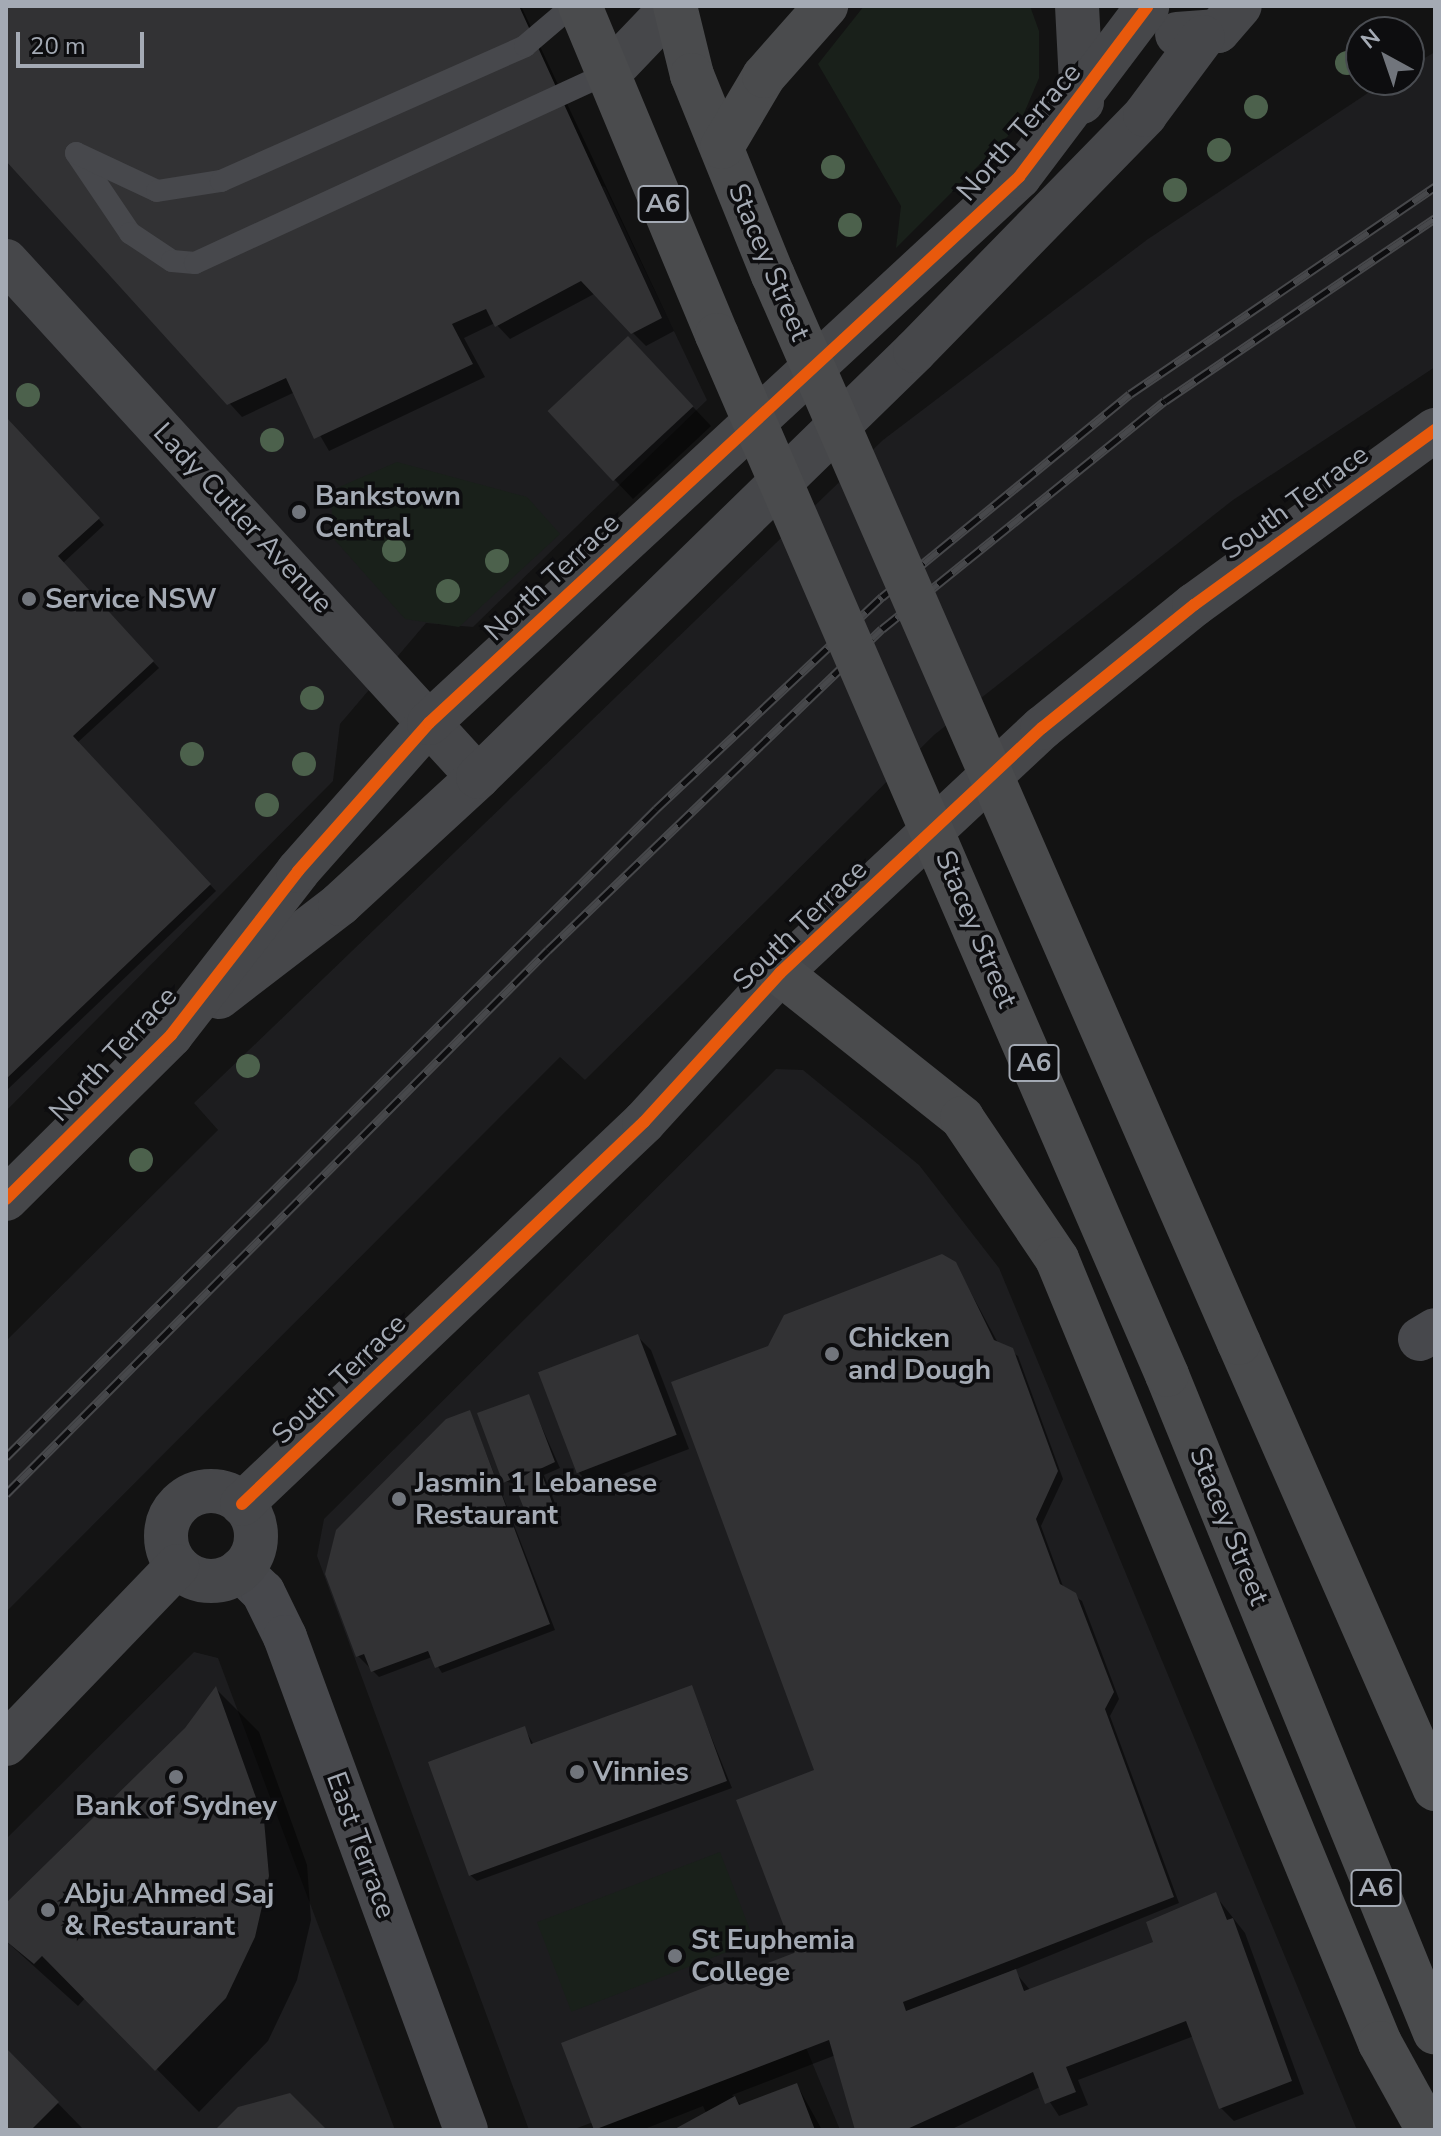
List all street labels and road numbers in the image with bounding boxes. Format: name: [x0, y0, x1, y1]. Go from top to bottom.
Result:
street label: North Terrace: [950, 56, 1088, 208]
street label: Stacey Street: [721, 178, 817, 346]
road number: A6: [637, 182, 689, 226]
street label: Lady Cutler Avenue: [146, 416, 340, 620]
street label: South Terrace: [1215, 437, 1375, 567]
street label: North Terrace: [478, 506, 626, 648]
street label: Stacey Street: [928, 845, 1024, 1013]
street label: South Terrace: [726, 853, 874, 997]
street label: North Terrace: [42, 980, 184, 1128]
road number: A6: [1008, 1041, 1060, 1085]
street label: South Terrace: [265, 1307, 413, 1451]
street label: Stacey Street: [1182, 1442, 1276, 1610]
street label: East Terrace: [319, 1767, 403, 1923]
road number: A6: [1350, 1866, 1402, 1910]

